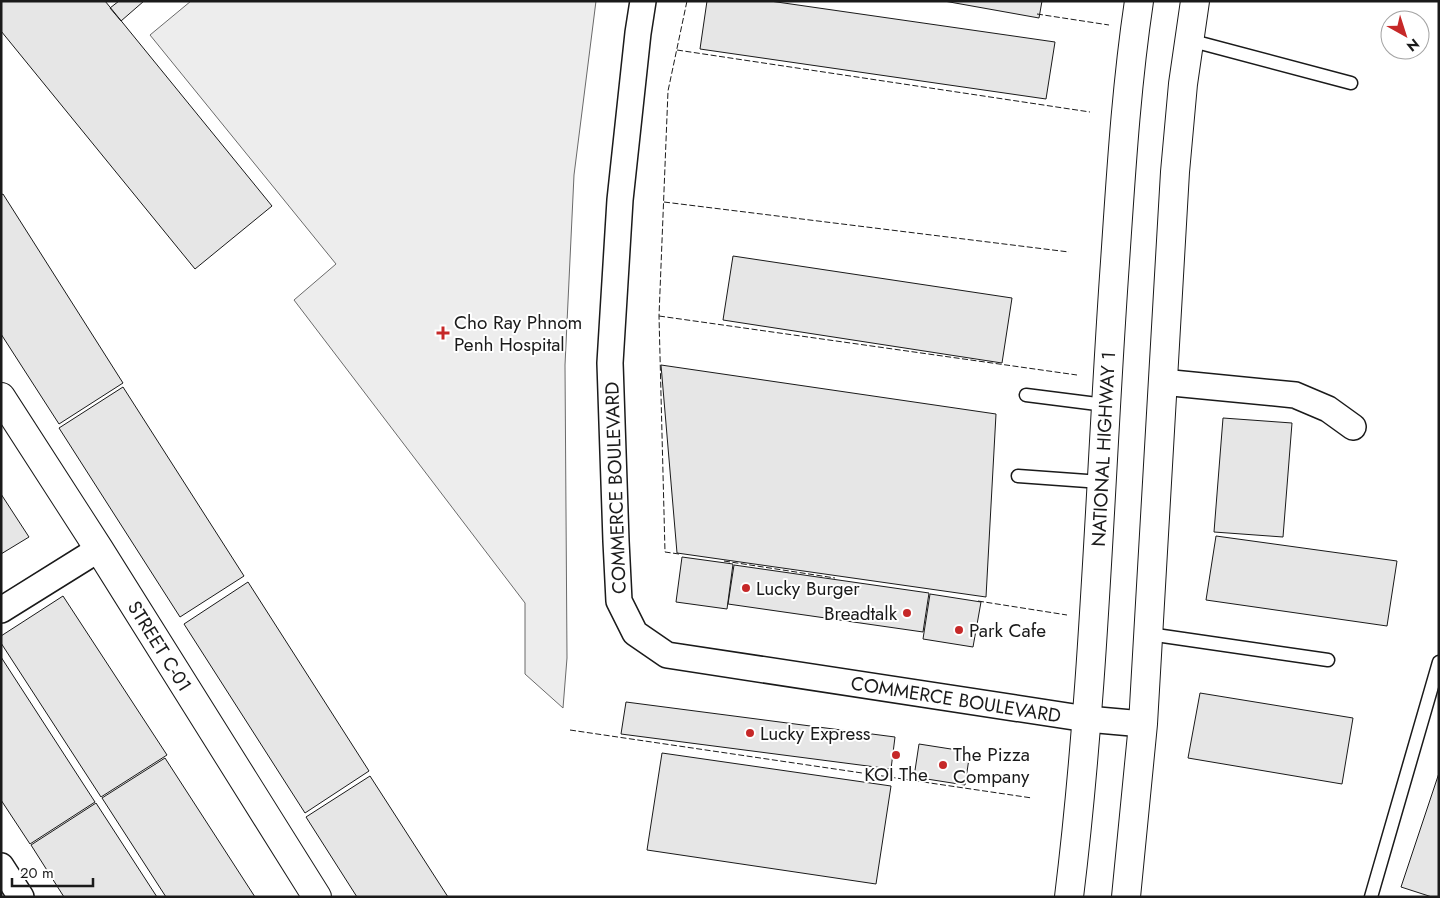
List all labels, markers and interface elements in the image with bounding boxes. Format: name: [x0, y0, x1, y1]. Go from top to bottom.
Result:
north arrow: [1380, 10, 1430, 60]
text: N: [1403, 34, 1424, 56]
place label: Cho Ray Phnom Penh Hospital: [454, 309, 582, 358]
marker: Cho Ray Phnom Penh Hospital: [436, 326, 450, 340]
street label: NATIONAL HIGHWAY 1: [1085, 351, 1122, 547]
street label: COMMERCE BOULEVARD: [598, 381, 633, 595]
place label: Lucky Burger: [756, 575, 860, 602]
marker: Lucky Burger: [740, 582, 752, 594]
street label: STREET C-01: [121, 596, 198, 697]
place label: Breadtalk: [824, 600, 898, 627]
marker: Breadtalk: [901, 607, 913, 619]
place label: Park Cafe: [969, 617, 1046, 644]
marker: Park Cafe: [953, 624, 965, 636]
street label: COMMERCE BOULEVARD: [849, 670, 1063, 729]
place label: Lucky Express: [760, 720, 871, 747]
marker: Lucky Express: [744, 727, 756, 739]
place label: The Pizza Company: [953, 741, 1030, 790]
marker: KOI The: [890, 749, 902, 761]
marker: The Pizza Company: [937, 759, 949, 771]
place label: KOI The: [864, 761, 928, 788]
scale bar: [12, 856, 94, 888]
text: 20 m: [20, 862, 54, 884]

